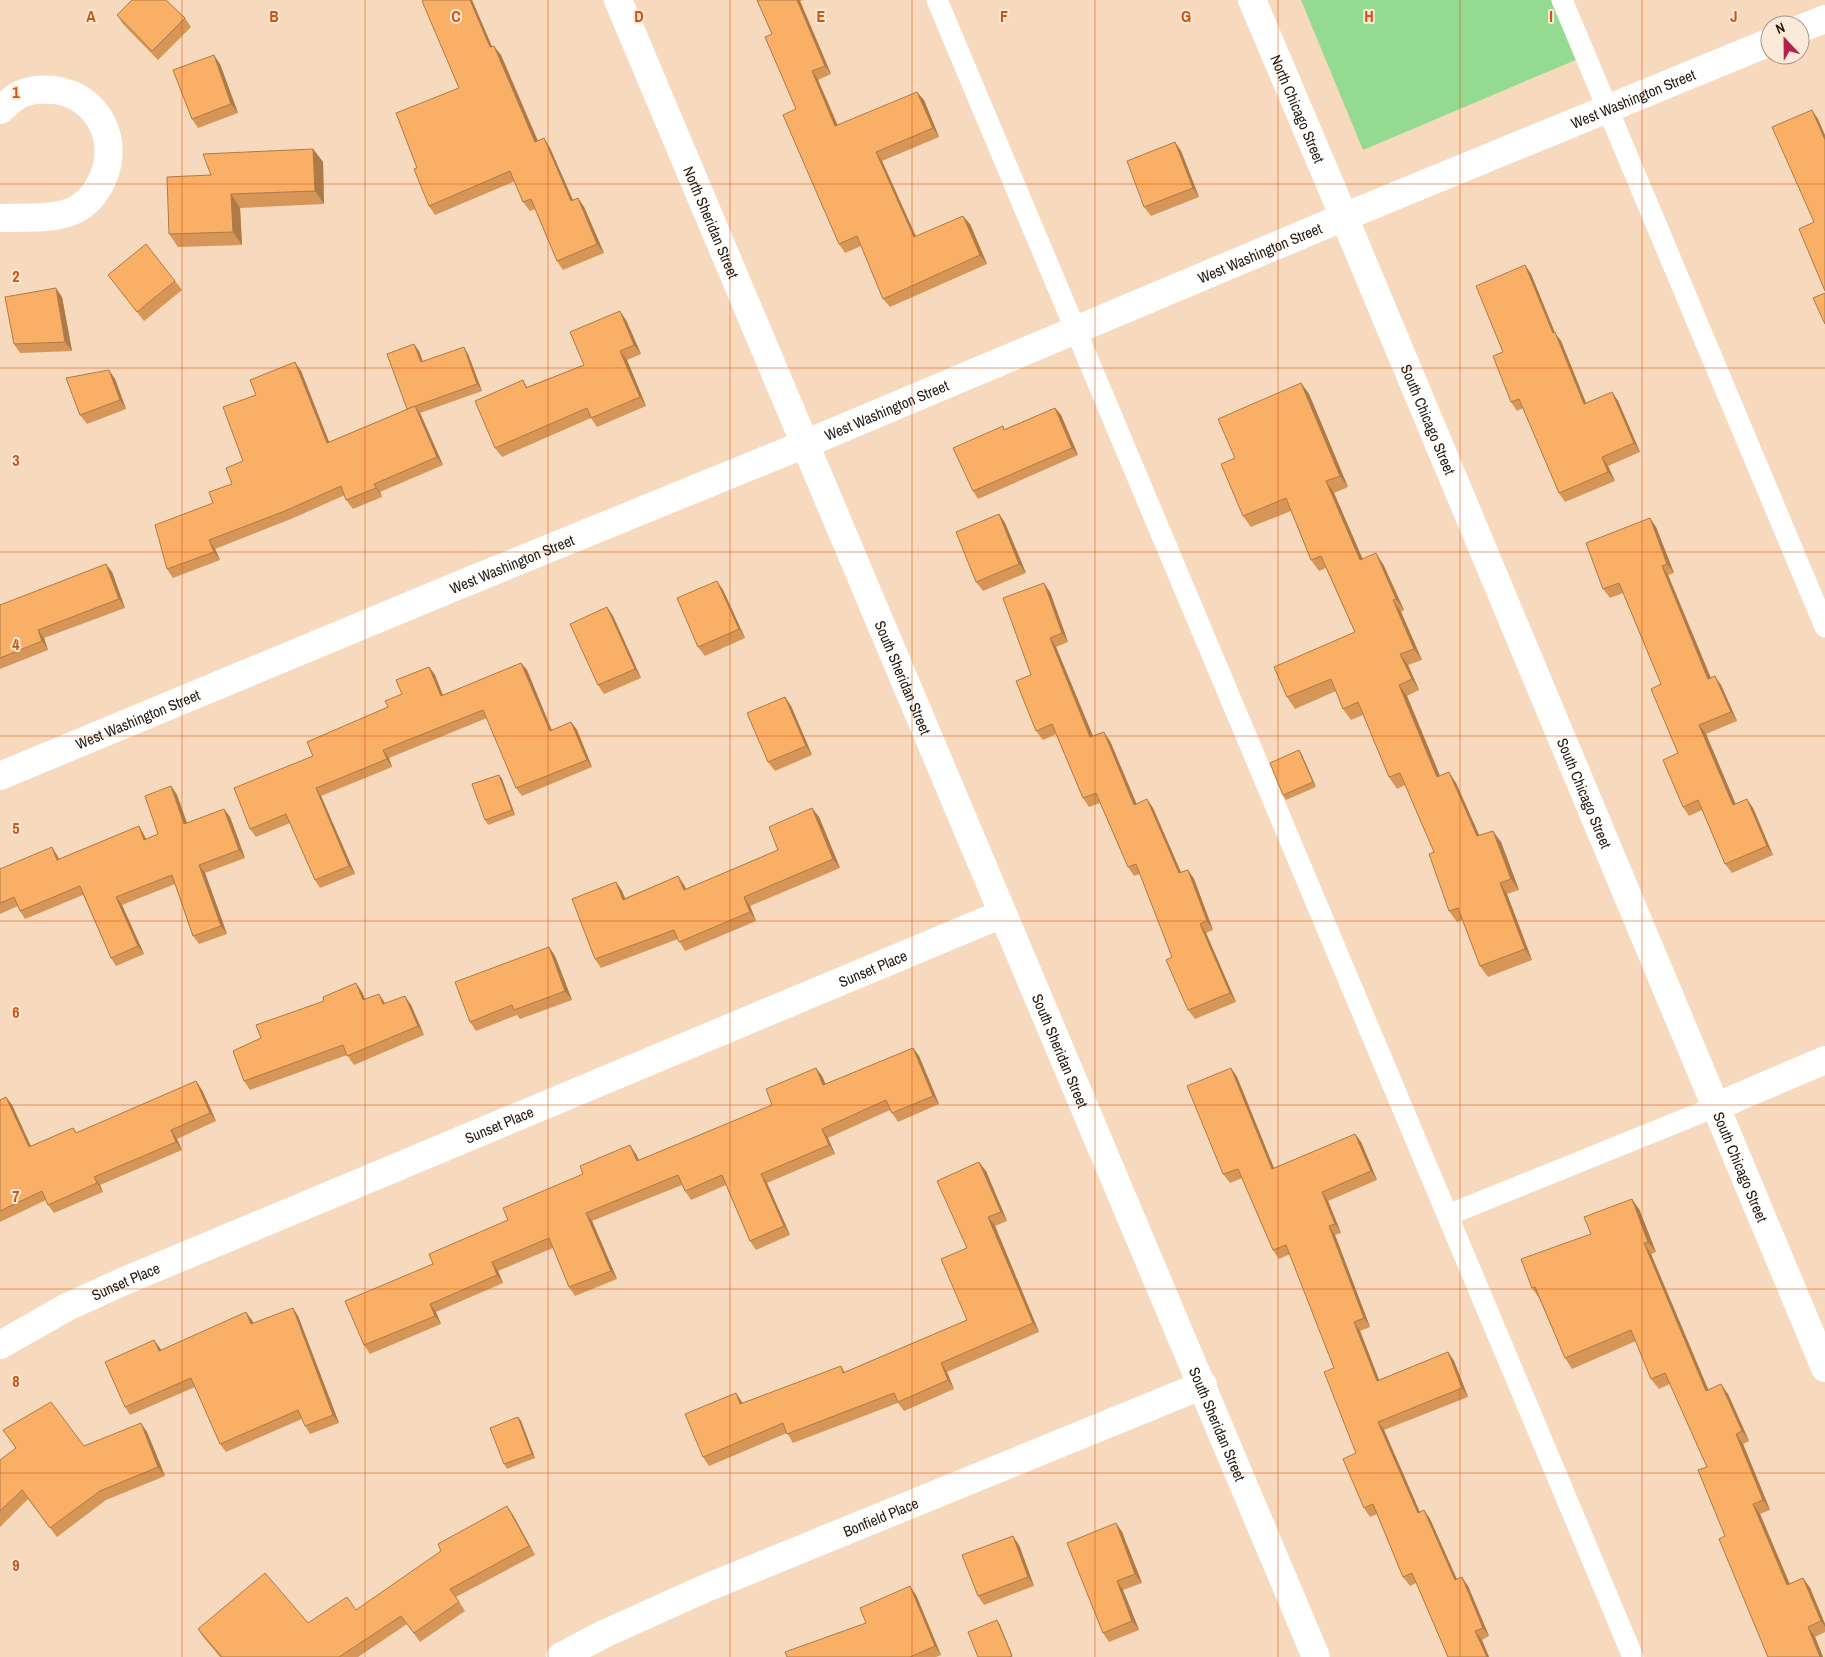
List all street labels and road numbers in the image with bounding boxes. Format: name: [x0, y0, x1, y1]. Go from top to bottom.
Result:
street label: North Chicago Street: [1266, 51, 1331, 167]
street label: West Washington Street: [1568, 63, 1699, 133]
street label: North Sheridan Street: [679, 163, 745, 282]
street label: West Washington Street: [1194, 217, 1325, 288]
street label: South Chicago Street: [1396, 361, 1461, 478]
street label: West Washington Street: [821, 374, 952, 445]
street label: West Washington Street: [446, 529, 578, 598]
street label: South Sheridan Street: [870, 617, 937, 738]
street label: West Washington Street: [72, 683, 203, 754]
street label: South Chicago Street: [1552, 735, 1617, 852]
street label: Sunset Place: [835, 944, 910, 992]
street label: South Sheridan Street: [1027, 990, 1094, 1111]
street label: Sunset Place: [461, 1101, 537, 1148]
street label: South Chicago Street: [1708, 1108, 1773, 1226]
street label: Sunset Place: [88, 1257, 163, 1305]
street label: South Sheridan Street: [1184, 1364, 1251, 1485]
street label: Bonfield Place: [840, 1492, 921, 1541]

